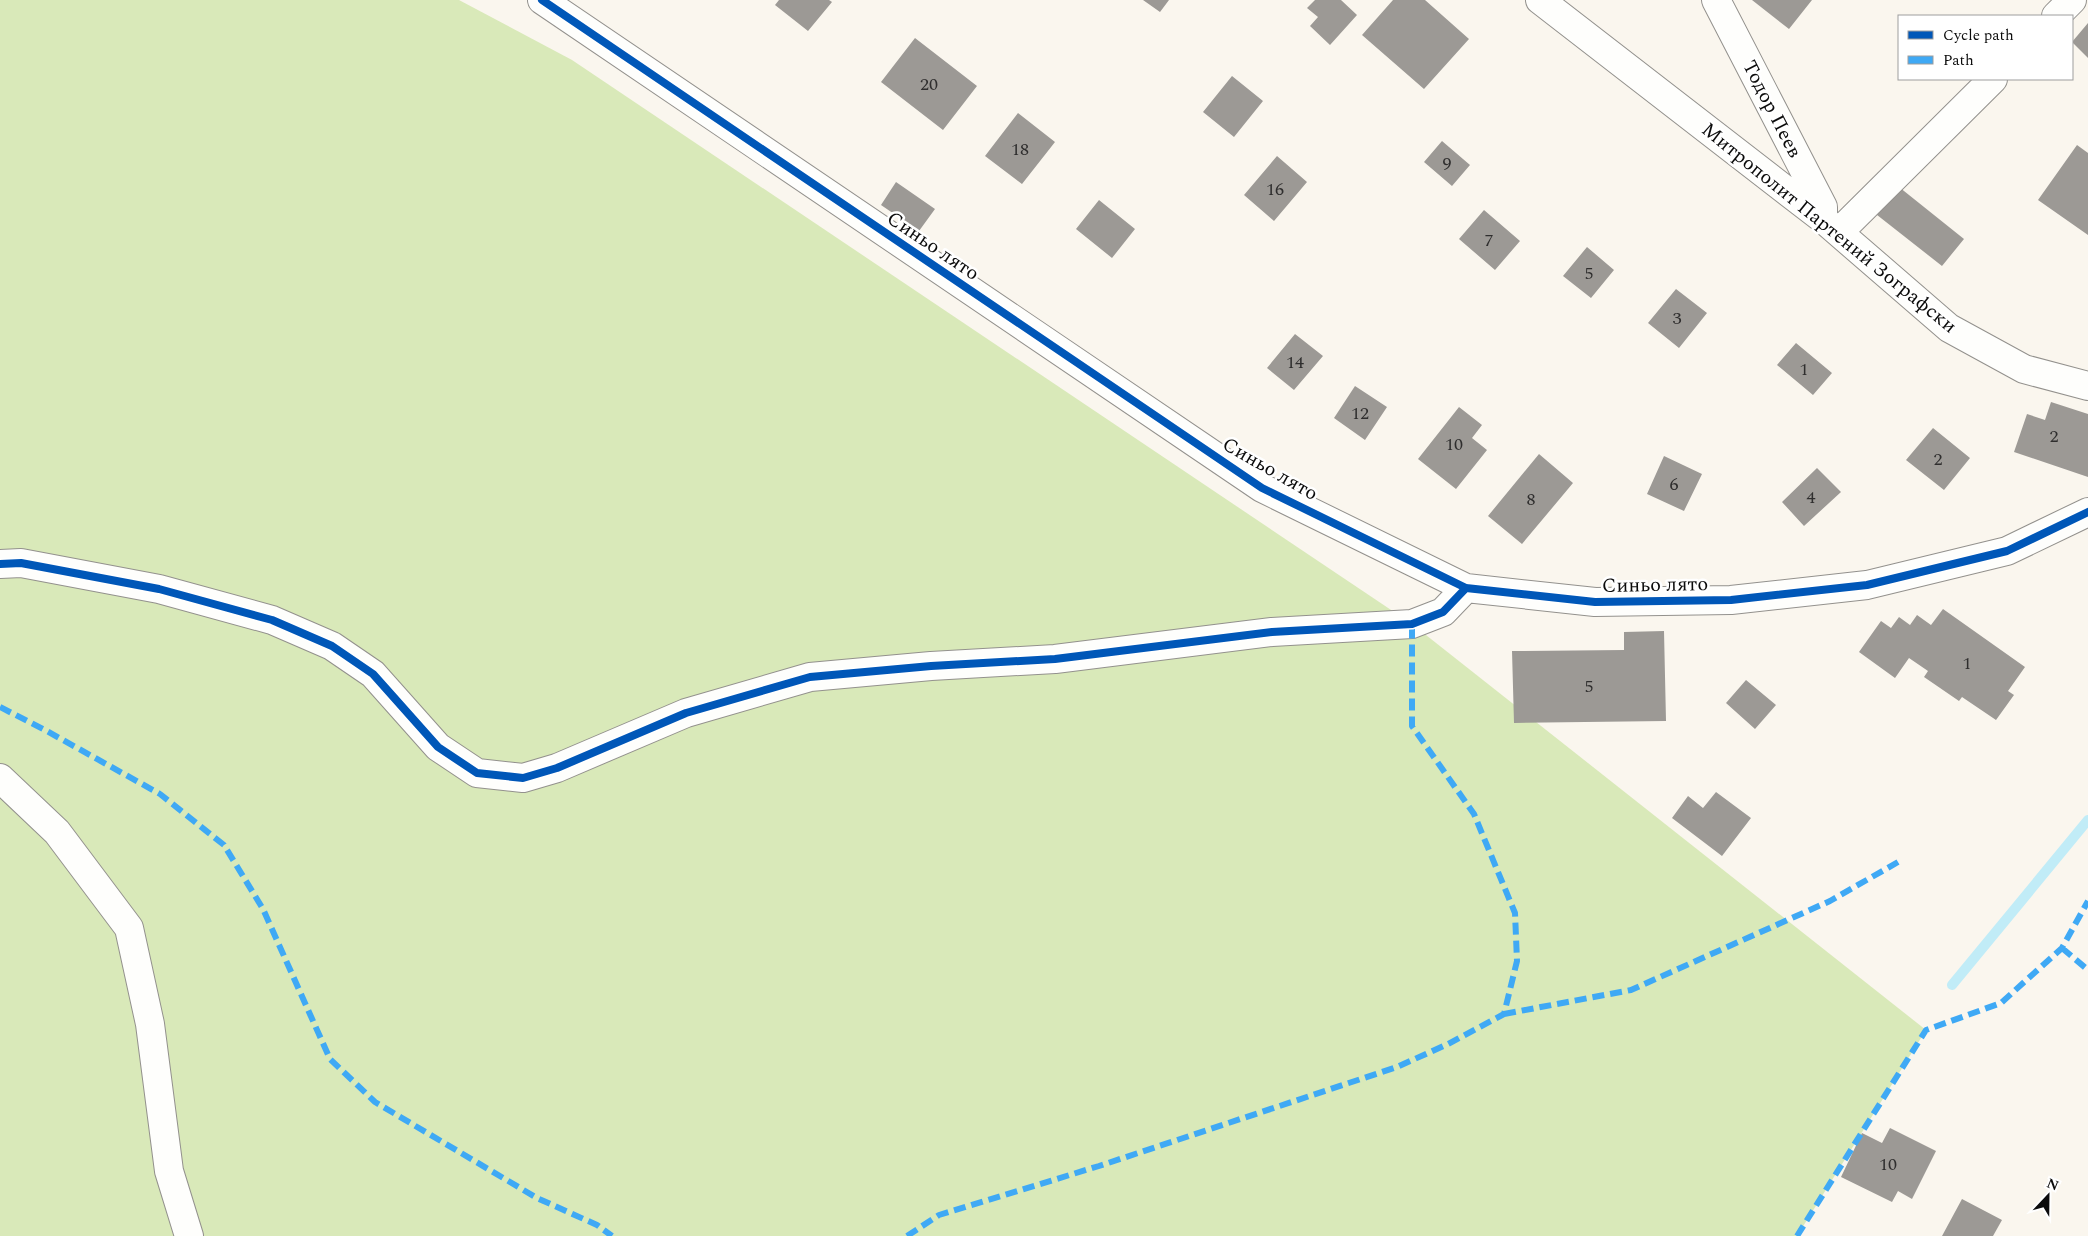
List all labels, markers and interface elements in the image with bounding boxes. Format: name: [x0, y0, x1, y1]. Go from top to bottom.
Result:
legend: [1898, 15, 2073, 80]
text: Cycle path: [1943, 24, 2014, 47]
text: Path: [1943, 49, 1974, 72]
street label: Тодор Пеев: [1735, 55, 1809, 163]
house number: 20: [920, 71, 938, 98]
street label: Митрополит Партений Зографски: [1695, 115, 1963, 341]
house number: 18: [1011, 136, 1029, 163]
house number: 9: [1443, 150, 1452, 177]
house number: 16: [1266, 176, 1284, 203]
street label: Синьо лято: [881, 204, 985, 288]
house number: 7: [1485, 227, 1494, 254]
house number: 5: [1585, 260, 1594, 287]
house number: 3: [1673, 305, 1682, 332]
house number: 14: [1286, 349, 1304, 376]
house number: 1: [1800, 356, 1809, 383]
house number: 12: [1351, 400, 1369, 427]
house number: 2: [2050, 423, 2059, 450]
street label: Синьо лято: [1216, 429, 1324, 509]
house number: 10: [1445, 431, 1463, 458]
house number: 2: [1934, 446, 1943, 473]
house number: 6: [1670, 471, 1679, 498]
house number: 4: [1807, 484, 1816, 511]
house number: 8: [1527, 486, 1536, 513]
street label: Синьо лято: [1602, 569, 1708, 601]
house number: 1: [1963, 650, 1972, 677]
house number: 5: [1585, 673, 1594, 700]
house number: 10: [1879, 1151, 1897, 1178]
north arrow: [2023, 1171, 2073, 1221]
text: N: [2043, 1173, 2062, 1196]

